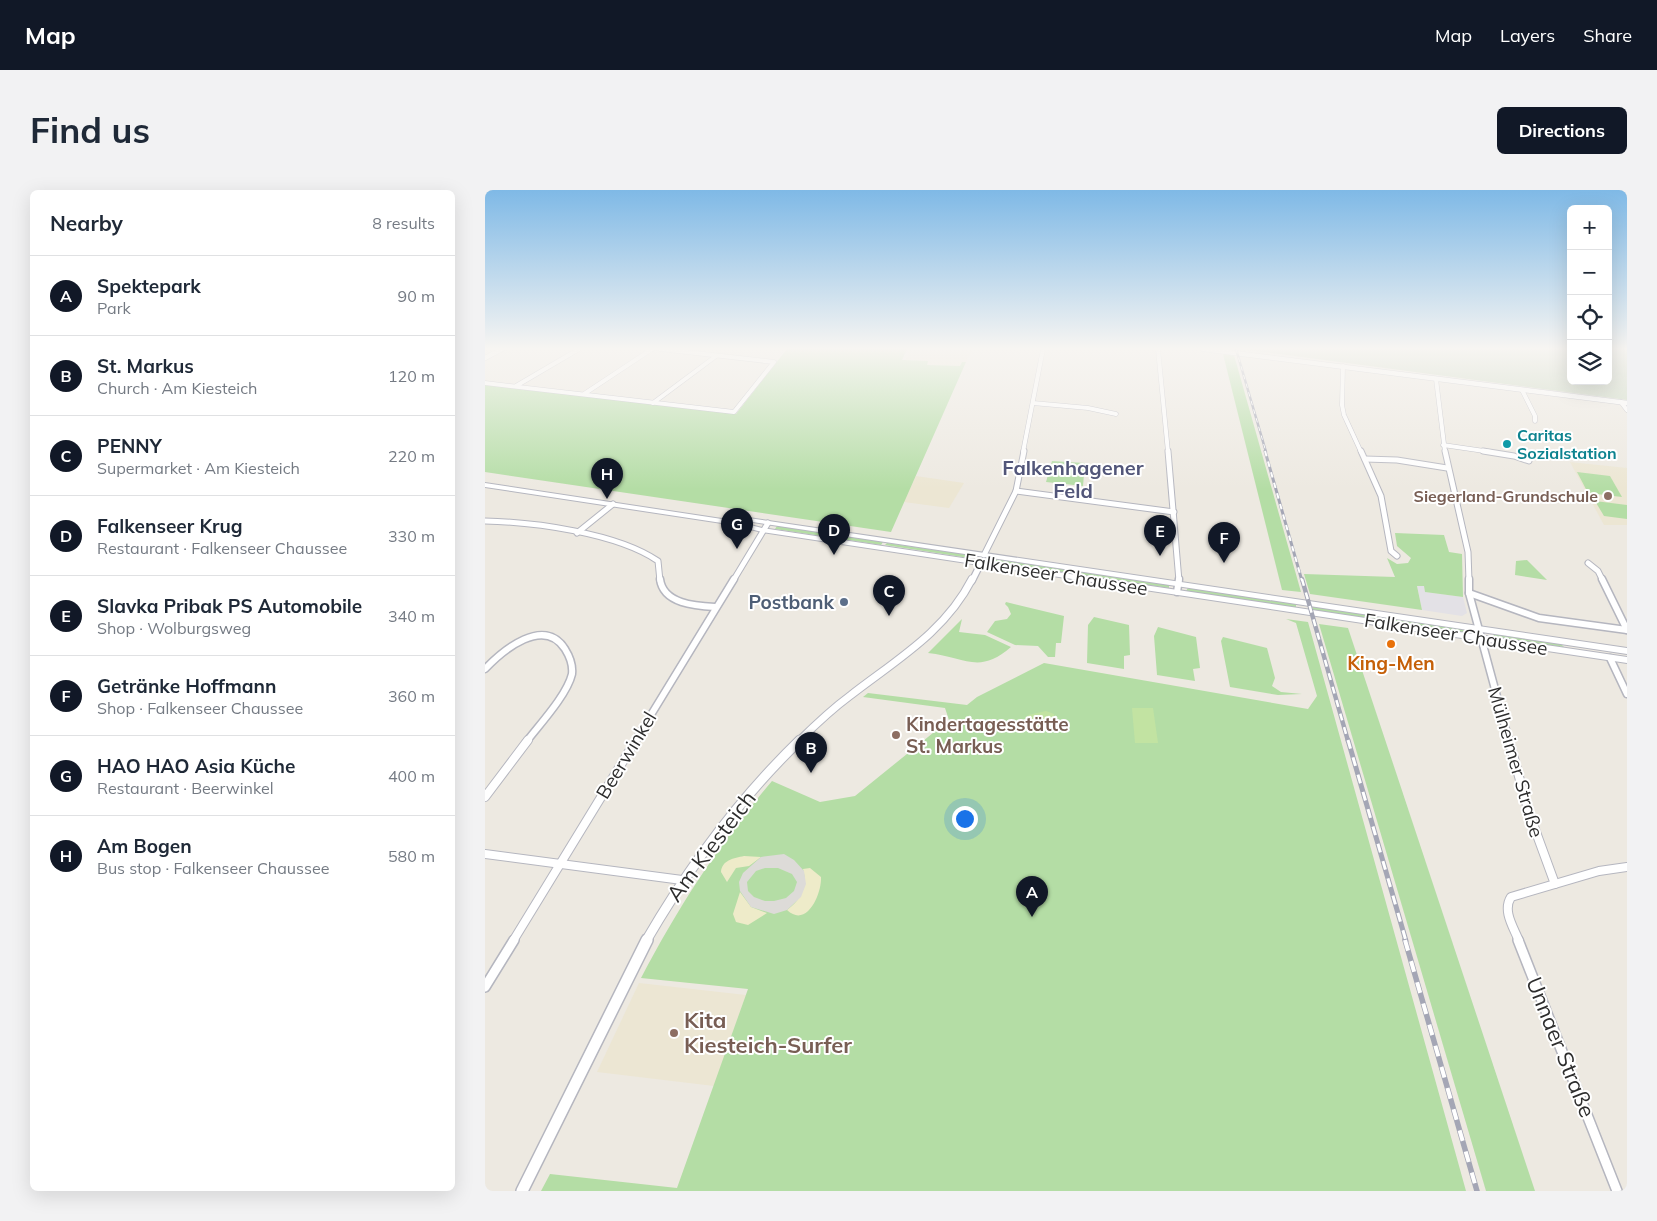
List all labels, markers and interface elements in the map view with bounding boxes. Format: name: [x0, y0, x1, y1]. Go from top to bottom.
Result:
text: Map: [25, 20, 76, 50]
text: Map: [1435, 24, 1472, 47]
text: Layers: [1500, 24, 1555, 47]
text: Share: [1583, 24, 1632, 47]
button: Directions: [1497, 107, 1627, 154]
text: Find us: [30, 108, 150, 152]
map controls: [1567, 205, 1612, 385]
button: +: [1567, 205, 1612, 250]
text: Nearby: [50, 210, 123, 236]
text: 8 results: [372, 213, 435, 233]
button: −: [1567, 250, 1612, 295]
text: Spektepark: [97, 274, 201, 298]
text: A: [60, 286, 72, 306]
text: 90 m: [398, 286, 435, 306]
button: locate: [1567, 295, 1612, 340]
text: Park: [97, 298, 131, 318]
button: layers: [1567, 340, 1612, 385]
text: St. Markus: [97, 354, 194, 378]
text: B: [60, 366, 72, 386]
text: 120 m: [388, 366, 435, 386]
text: Church · Am Kiesteich: [97, 378, 257, 398]
place label: Caritas Sozialstation: [1517, 425, 1617, 463]
text: PENNY: [97, 434, 162, 458]
marker: Caritas Sozialstation: [1501, 438, 1513, 450]
text: C: [61, 446, 71, 466]
text: 220 m: [388, 446, 435, 466]
district label: Falkenhagener Feld: [1002, 455, 1144, 503]
text: Supermarket · Am Kiesteich: [97, 458, 300, 478]
pin: H: [591, 458, 623, 499]
place label: Siegerland-Grundschule: [1414, 486, 1598, 506]
marker: Siegerland-Grundschule: [1602, 490, 1614, 502]
pin: G: [721, 508, 753, 549]
text: Falkenseer Krug: [97, 514, 243, 538]
pin: D: [818, 514, 850, 555]
pin: E: [1144, 515, 1176, 556]
pin: F: [1208, 522, 1240, 563]
text: D: [60, 526, 72, 546]
text: 330 m: [388, 526, 435, 546]
text: Restaurant · Falkenseer Chaussee: [97, 538, 347, 558]
street label: Falkenseer Chaussee: [963, 548, 1149, 600]
pin: C: [873, 575, 905, 616]
place label: Postbank: [748, 590, 835, 614]
text: Slavka Pribak PS Automobile: [97, 594, 362, 618]
marker: Postbank: [838, 596, 850, 608]
text: E: [61, 606, 71, 626]
text: 340 m: [388, 606, 435, 626]
street label: Falkenseer Chaussee: [1363, 608, 1549, 660]
text: Shop · Wolburgsweg: [97, 618, 251, 638]
marker: King-Men: [1385, 638, 1397, 650]
place label: King-Men: [1347, 651, 1435, 675]
text: Getränke Hoffmann: [97, 674, 276, 698]
street label: Mülheimer Straße: [1483, 684, 1549, 840]
text: F: [61, 686, 71, 706]
text: 360 m: [388, 686, 435, 706]
text: Shop · Falkenseer Chaussee: [97, 698, 303, 718]
street label: Beerwinkel: [591, 707, 661, 803]
place label: Kindertagesstätte St. Markus: [906, 712, 1069, 758]
marker: Kindertagesstätte St. Markus: [890, 729, 902, 741]
pin: B: [795, 732, 827, 773]
text: HAO HAO Asia Küche: [97, 754, 295, 778]
text: G: [60, 766, 72, 786]
text: 400 m: [388, 766, 435, 786]
text: Restaurant · Beerwinkel: [97, 778, 273, 798]
street label: Am Kiesteich: [660, 785, 762, 907]
your location: [952, 806, 978, 832]
text: Am Bogen: [97, 834, 192, 858]
text: H: [60, 846, 72, 866]
text: 580 m: [388, 846, 435, 866]
text: Bus stop · Falkenseer Chaussee: [97, 858, 329, 878]
pin: A: [1016, 876, 1048, 917]
street label: Unnaer Straße: [1520, 973, 1602, 1121]
place label: Kita Kiesteich-Surfer: [684, 1006, 852, 1059]
marker: Kita Kiesteich-Surfer: [668, 1027, 680, 1039]

